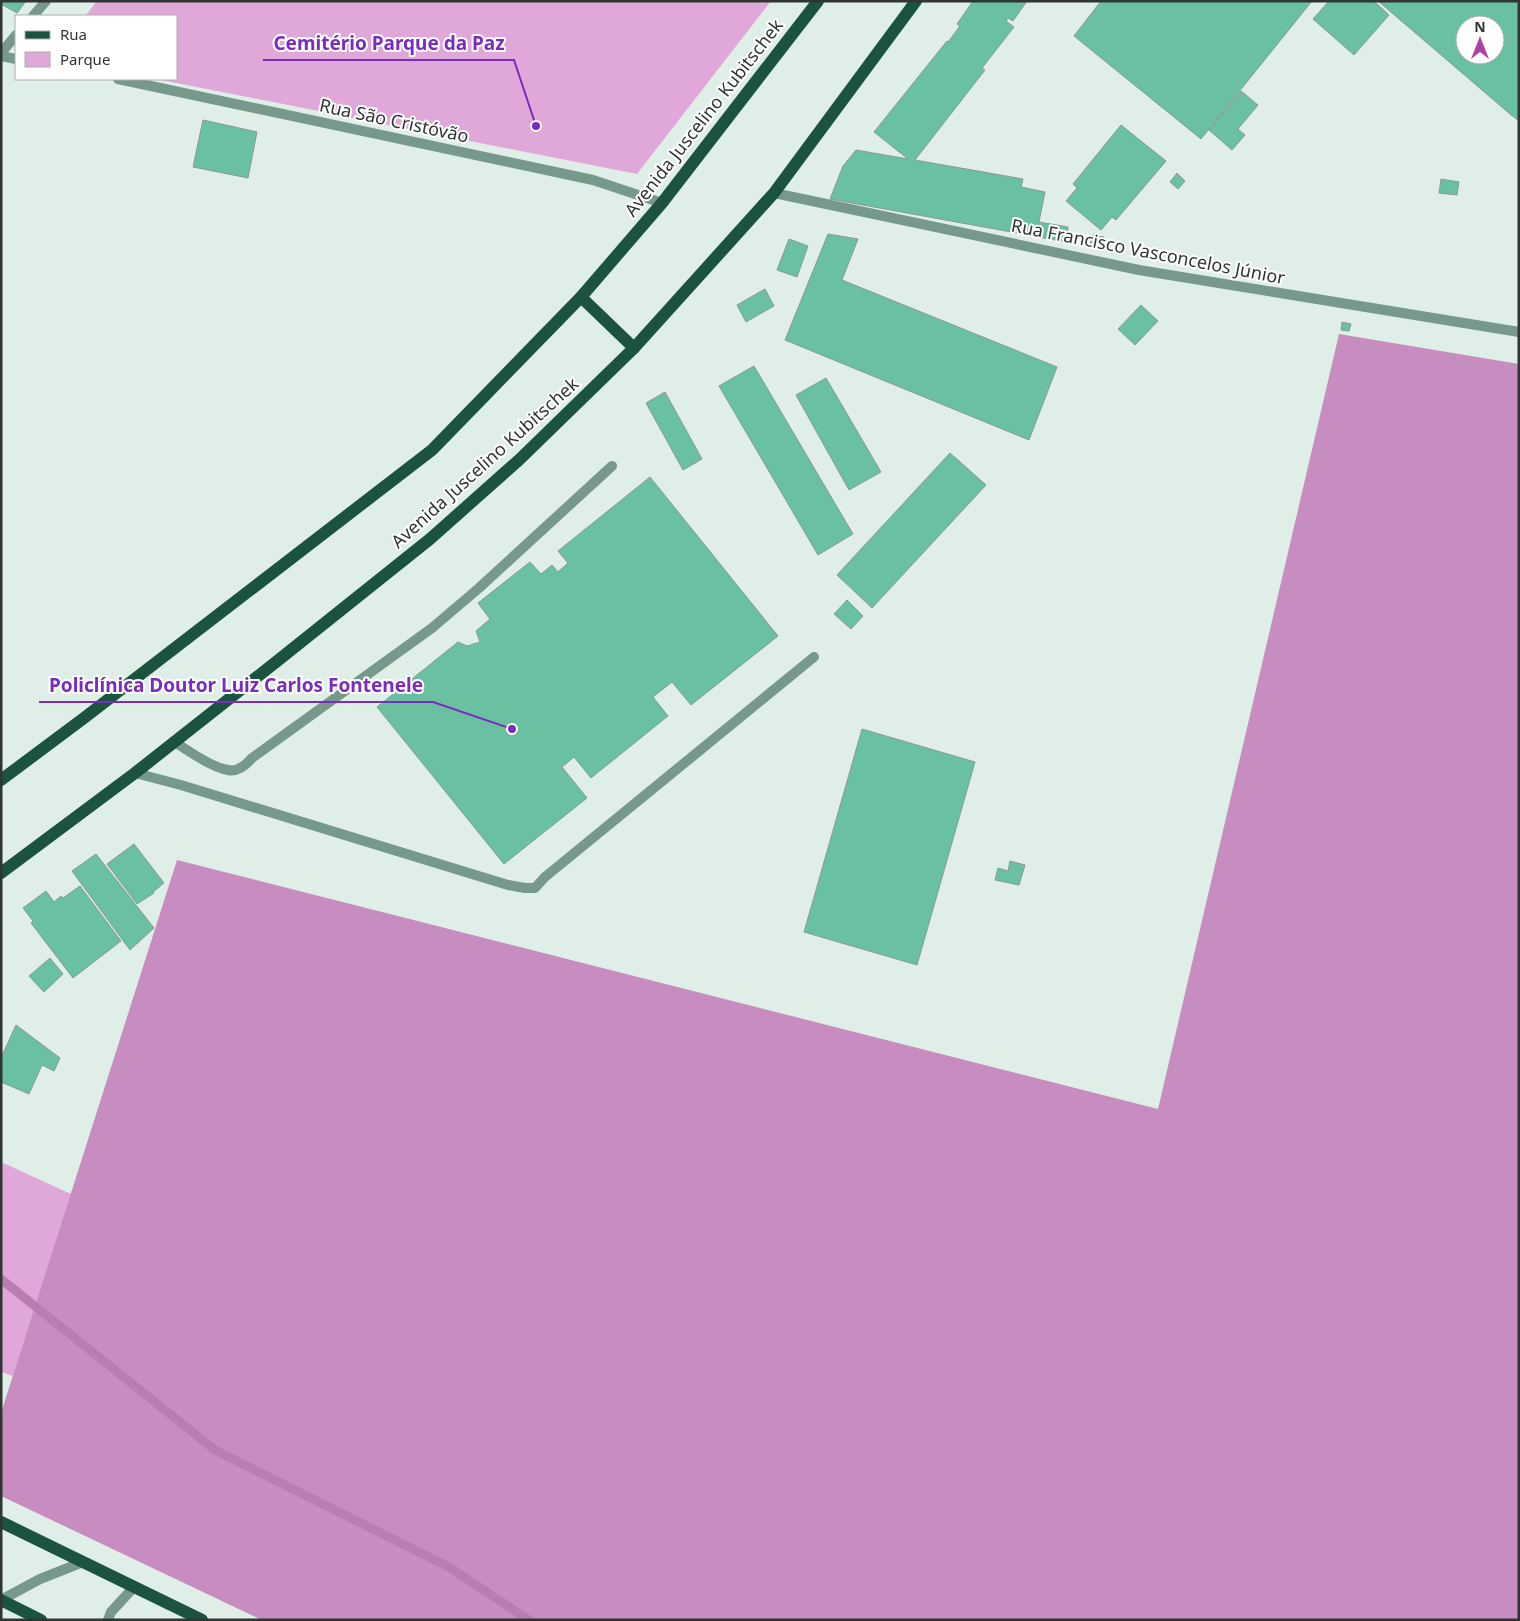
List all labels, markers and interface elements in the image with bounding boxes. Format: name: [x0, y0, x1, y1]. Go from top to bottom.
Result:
street label: Avenida Juscelino Kubitschek: [618, 13, 788, 221]
legend: [15, 15, 178, 80]
north arrow: [1455, 15, 1505, 65]
text: N: [1474, 17, 1486, 36]
text: Rua: [60, 24, 87, 44]
callout: Cemitério Parque da Paz: [263, 26, 514, 60]
text: Cemitério Parque da Paz: [273, 30, 505, 56]
text: Parque: [60, 49, 110, 69]
street label: Rua São Cristóvão: [317, 92, 471, 148]
street label: Rua Francisco Vasconcelos Júnior: [1009, 213, 1288, 289]
street label: Avenida Juscelino Kubitschek: [385, 371, 583, 553]
callout: Policlínica Doutor Luiz Carlos Fontenele: [39, 668, 433, 702]
text: Policlínica Doutor Luiz Carlos Fontenele: [49, 672, 423, 698]

